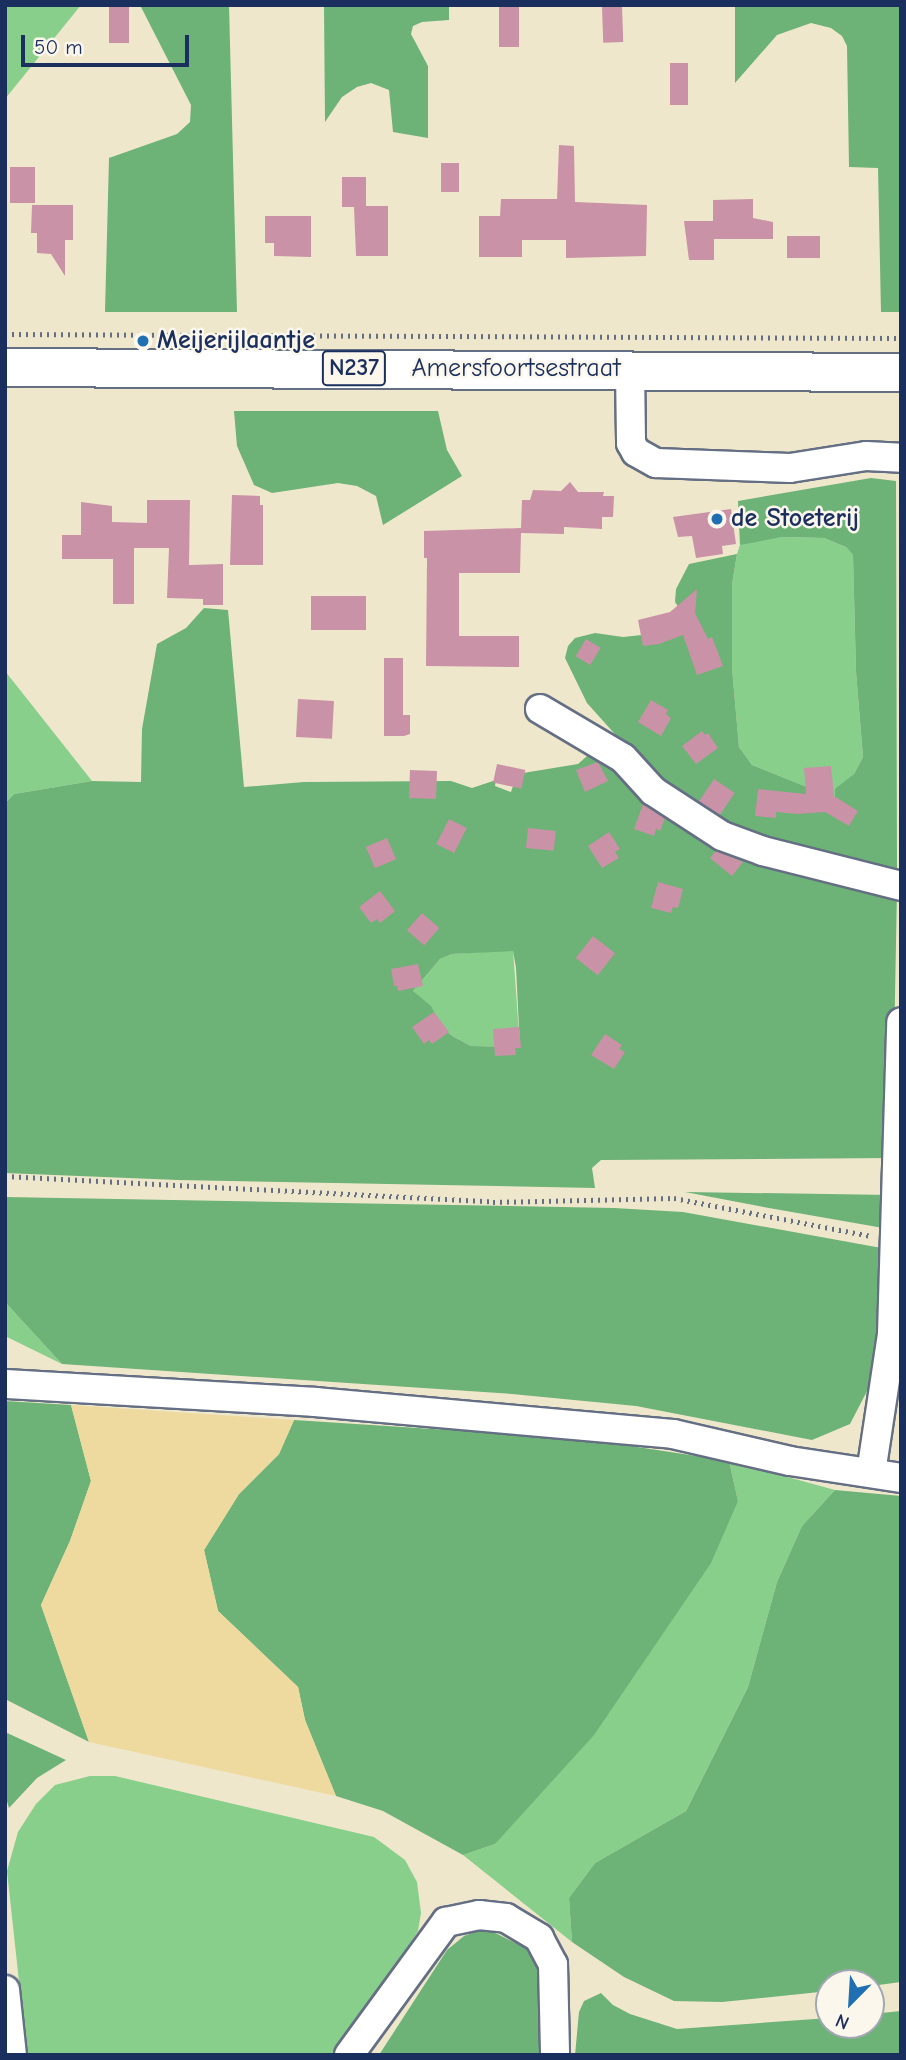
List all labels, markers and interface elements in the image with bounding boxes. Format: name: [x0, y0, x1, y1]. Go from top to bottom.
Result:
scale bar: [24, 21, 192, 65]
text: 50 m: [34, 35, 83, 59]
place label: Meijerijlaantje: [157, 325, 315, 357]
marker: Meijerijlaantje: [135, 333, 151, 349]
road number: N237: [321, 348, 387, 388]
street label: Amersfoortsestraat: [411, 353, 621, 385]
place label: de Stoeterij: [731, 503, 859, 535]
marker: de Stoeterij: [709, 511, 725, 527]
north arrow: [815, 1969, 885, 2039]
text: N: [832, 2009, 852, 2034]

